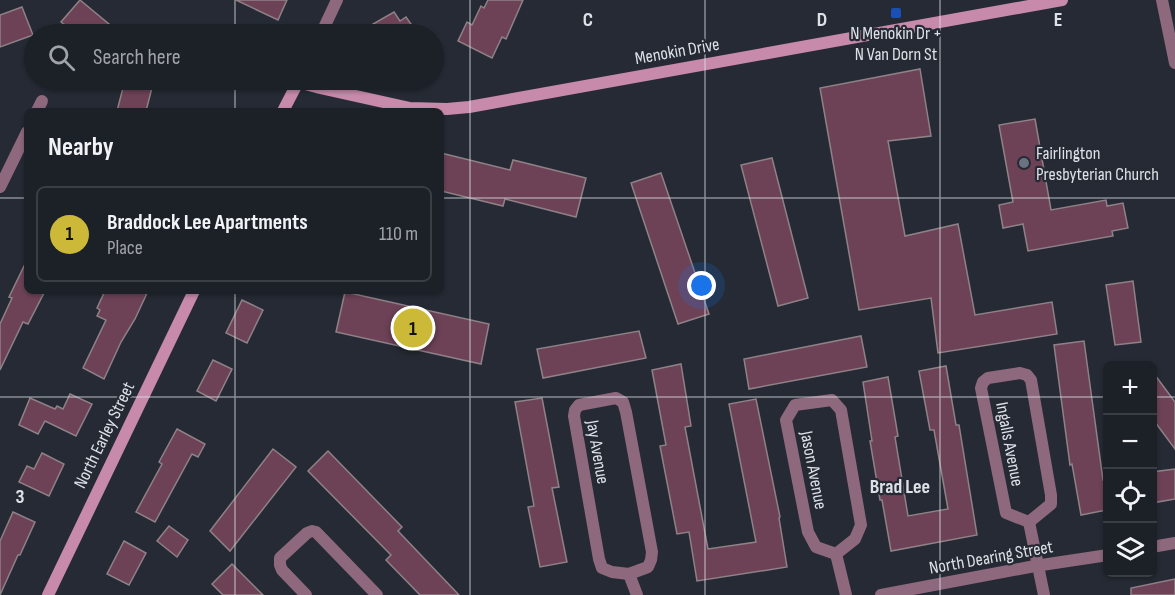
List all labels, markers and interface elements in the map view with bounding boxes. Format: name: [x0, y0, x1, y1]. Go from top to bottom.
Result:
marker: N Menokin Dr + N Van Dorn St: [889, 6, 903, 20]
text: C: [583, 8, 593, 32]
text: D: [817, 8, 827, 32]
text: E: [1054, 8, 1062, 32]
place label: N Menokin Dr + N Van Dorn St: [850, 23, 942, 65]
search box: [24, 24, 444, 90]
street label: Menokin Drive: [633, 34, 721, 69]
icon: search: [45, 41, 78, 74]
text: Search here: [93, 44, 180, 71]
text: Nearby: [48, 132, 114, 163]
place label: Fairlington Presbyterian Church: [1036, 143, 1159, 185]
marker: Fairlington Presbyterian Church: [1017, 156, 1031, 170]
text: Braddock Lee Apartments: [107, 209, 308, 236]
text: 1: [66, 222, 73, 246]
text: 110 m: [379, 222, 418, 246]
text: Place: [107, 236, 143, 260]
your location: [687, 271, 716, 300]
pin: 1: [394, 306, 432, 350]
map controls: [1103, 361, 1157, 577]
button: +: [1103, 361, 1157, 415]
street label: North Earley Street: [70, 378, 139, 492]
street label: Ingalls Avenue: [991, 400, 1028, 488]
button: −: [1103, 415, 1157, 469]
street label: Jay Avenue: [581, 418, 613, 486]
street label: Jason Avenue: [795, 428, 831, 511]
button: locate: [1103, 469, 1157, 523]
district label: Brad Lee: [870, 475, 930, 499]
text: 3: [16, 485, 25, 509]
button: layers: [1103, 523, 1157, 577]
street label: North Dearing Street: [928, 536, 1055, 579]

